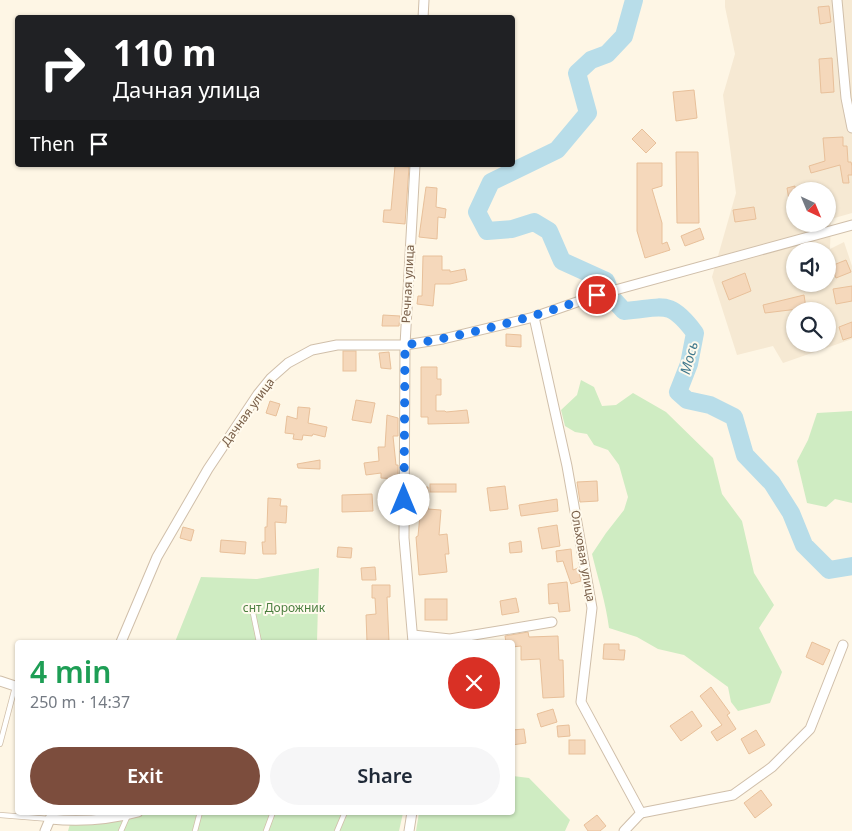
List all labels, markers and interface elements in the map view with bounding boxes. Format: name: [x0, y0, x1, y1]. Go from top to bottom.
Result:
text: 110 m: [113, 29, 216, 76]
icon: right: [30, 35, 95, 100]
text: Дачная улица: [113, 74, 261, 104]
icon: arrive: [85, 130, 113, 158]
text: Then: [30, 131, 75, 157]
north arrow: [786, 182, 836, 232]
map controls: [786, 182, 836, 352]
button: sound: [786, 242, 836, 292]
street label: Речная улица: [397, 244, 418, 324]
pin: [576, 274, 618, 316]
icon: arrive: [583, 281, 611, 309]
button: search: [786, 302, 836, 352]
water label: Мось: [675, 339, 702, 376]
street label: Дачная улица: [217, 374, 278, 449]
position arrow: [377, 473, 429, 525]
street label: Ольховая улица: [567, 509, 600, 603]
park label: снт Дорожник: [243, 599, 326, 616]
text: 4 min: [30, 651, 111, 692]
button: close: [448, 657, 500, 709]
text: 250 m · 14:37: [30, 691, 130, 713]
button: Exit: [30, 747, 260, 805]
button: Share: [270, 747, 500, 805]

